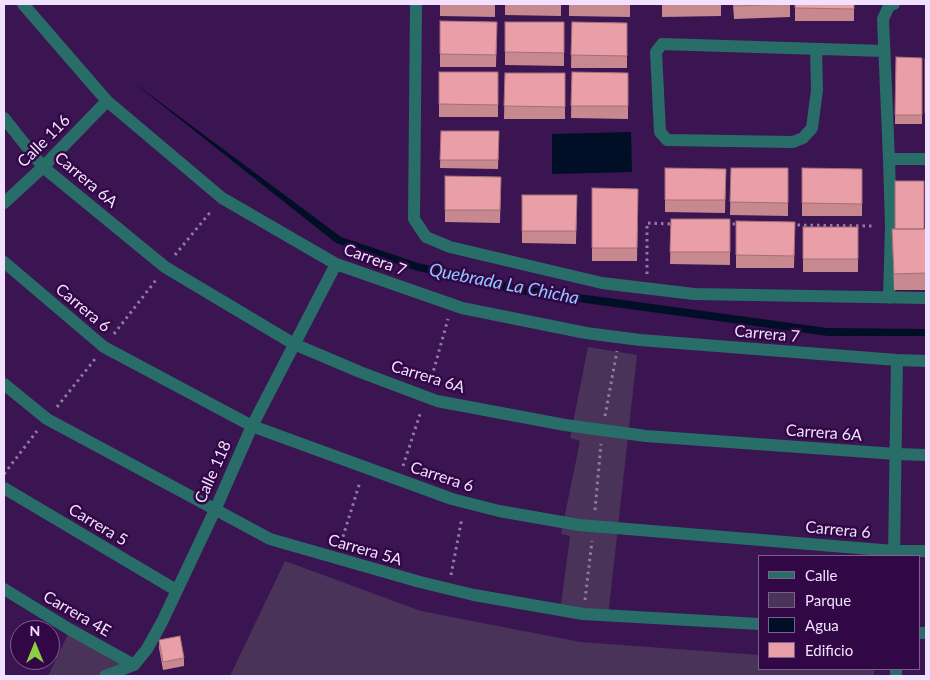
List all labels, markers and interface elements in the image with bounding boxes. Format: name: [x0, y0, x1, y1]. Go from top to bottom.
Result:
street label: Calle 116: [14, 111, 74, 171]
street label: Carrera 6A: [51, 148, 121, 212]
street label: Carrera 7: [341, 240, 409, 280]
water label: Quebrada La Chicha: [427, 259, 581, 309]
street label: Carrera 6: [52, 280, 114, 336]
street label: Carrera 7: [734, 322, 800, 346]
street label: Carrera 6A: [389, 357, 467, 397]
street label: Carrera 6A: [785, 421, 863, 445]
street label: Calle 118: [191, 438, 235, 506]
street label: Carrera 6: [408, 458, 476, 496]
street label: Carrera 5: [65, 500, 131, 550]
street label: Carrera 6: [805, 518, 871, 542]
street label: Carrera 5A: [326, 530, 404, 570]
legend: [758, 555, 920, 670]
text: Calle: [805, 566, 837, 584]
street label: Carrera 4E: [40, 587, 114, 641]
text: Parque: [805, 591, 851, 609]
text: Agua: [805, 616, 839, 634]
north arrow: [10, 620, 60, 670]
text: N: [30, 622, 40, 639]
text: Edificio: [805, 641, 853, 659]

